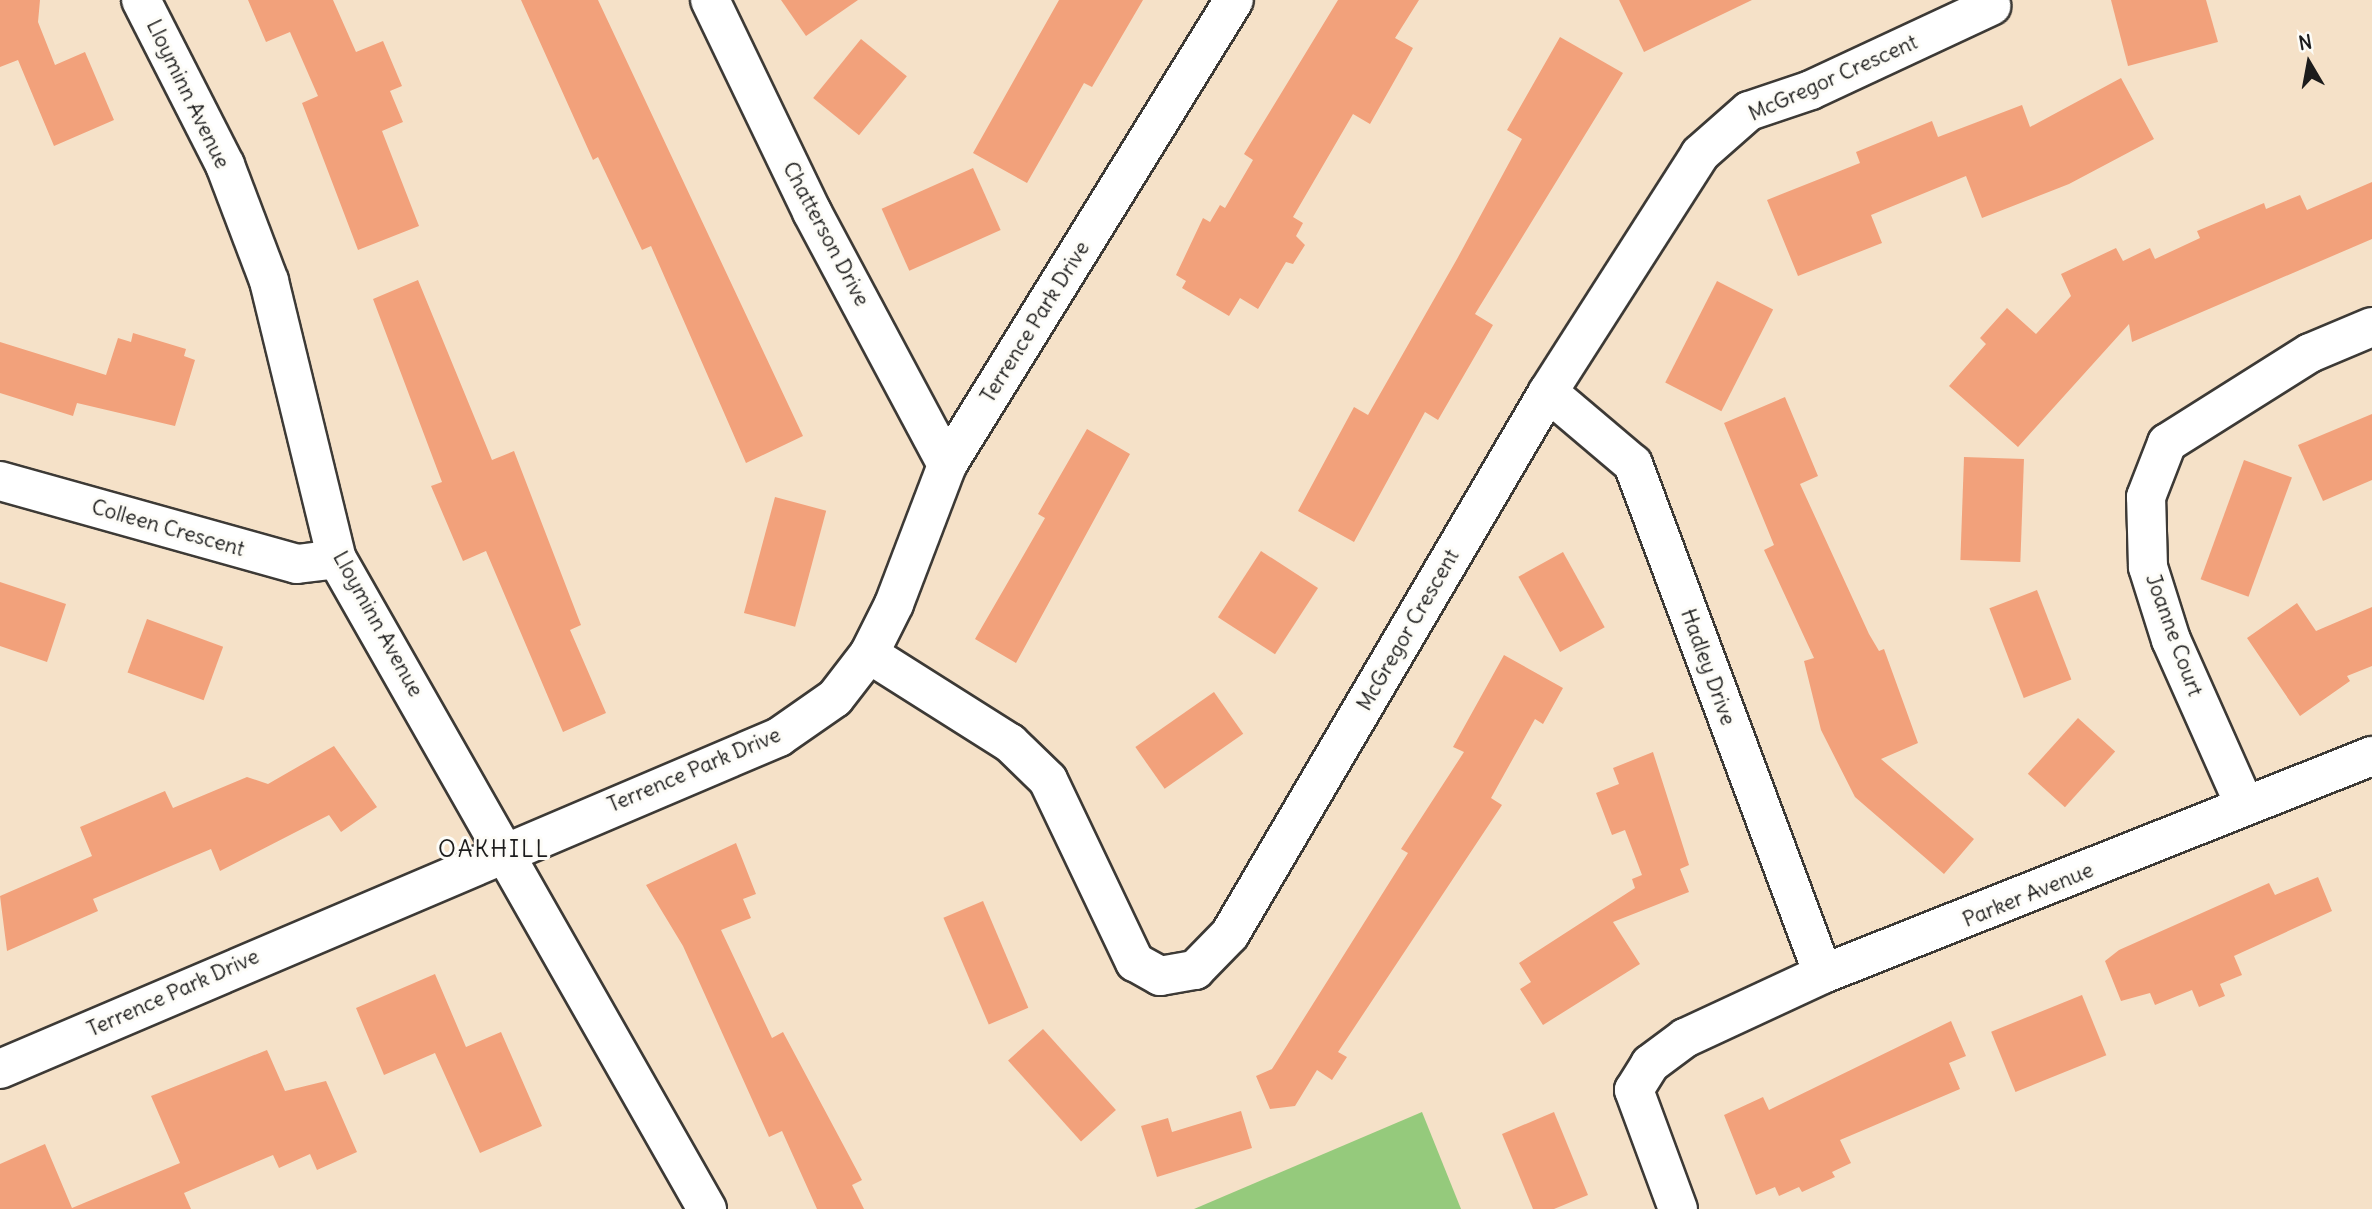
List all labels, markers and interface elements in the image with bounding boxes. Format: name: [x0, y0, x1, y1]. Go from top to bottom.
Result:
street label: Lloyminn Avenue: [141, 15, 235, 173]
north arrow: [2274, 28, 2344, 98]
street label: McGregor Crescent: [1745, 29, 1921, 127]
text: N: [2297, 29, 2314, 55]
street label: Chatterson Drive: [777, 157, 875, 311]
street label: Terrence Park Drive: [975, 237, 1095, 407]
street label: Colleen Crescent: [89, 494, 247, 562]
street label: McGregor Crescent: [1352, 545, 1464, 715]
street label: Lloyminn Avenue: [328, 547, 428, 701]
street label: Joanne Court: [2140, 570, 2208, 700]
street label: Hadley Drive: [1675, 605, 1741, 729]
street label: Terrence Park Drive: [604, 722, 784, 818]
district label: OAKHILL: [439, 835, 549, 863]
street label: Parker Avenue: [1959, 857, 2097, 933]
street label: Terrence Park Drive: [83, 944, 263, 1042]

